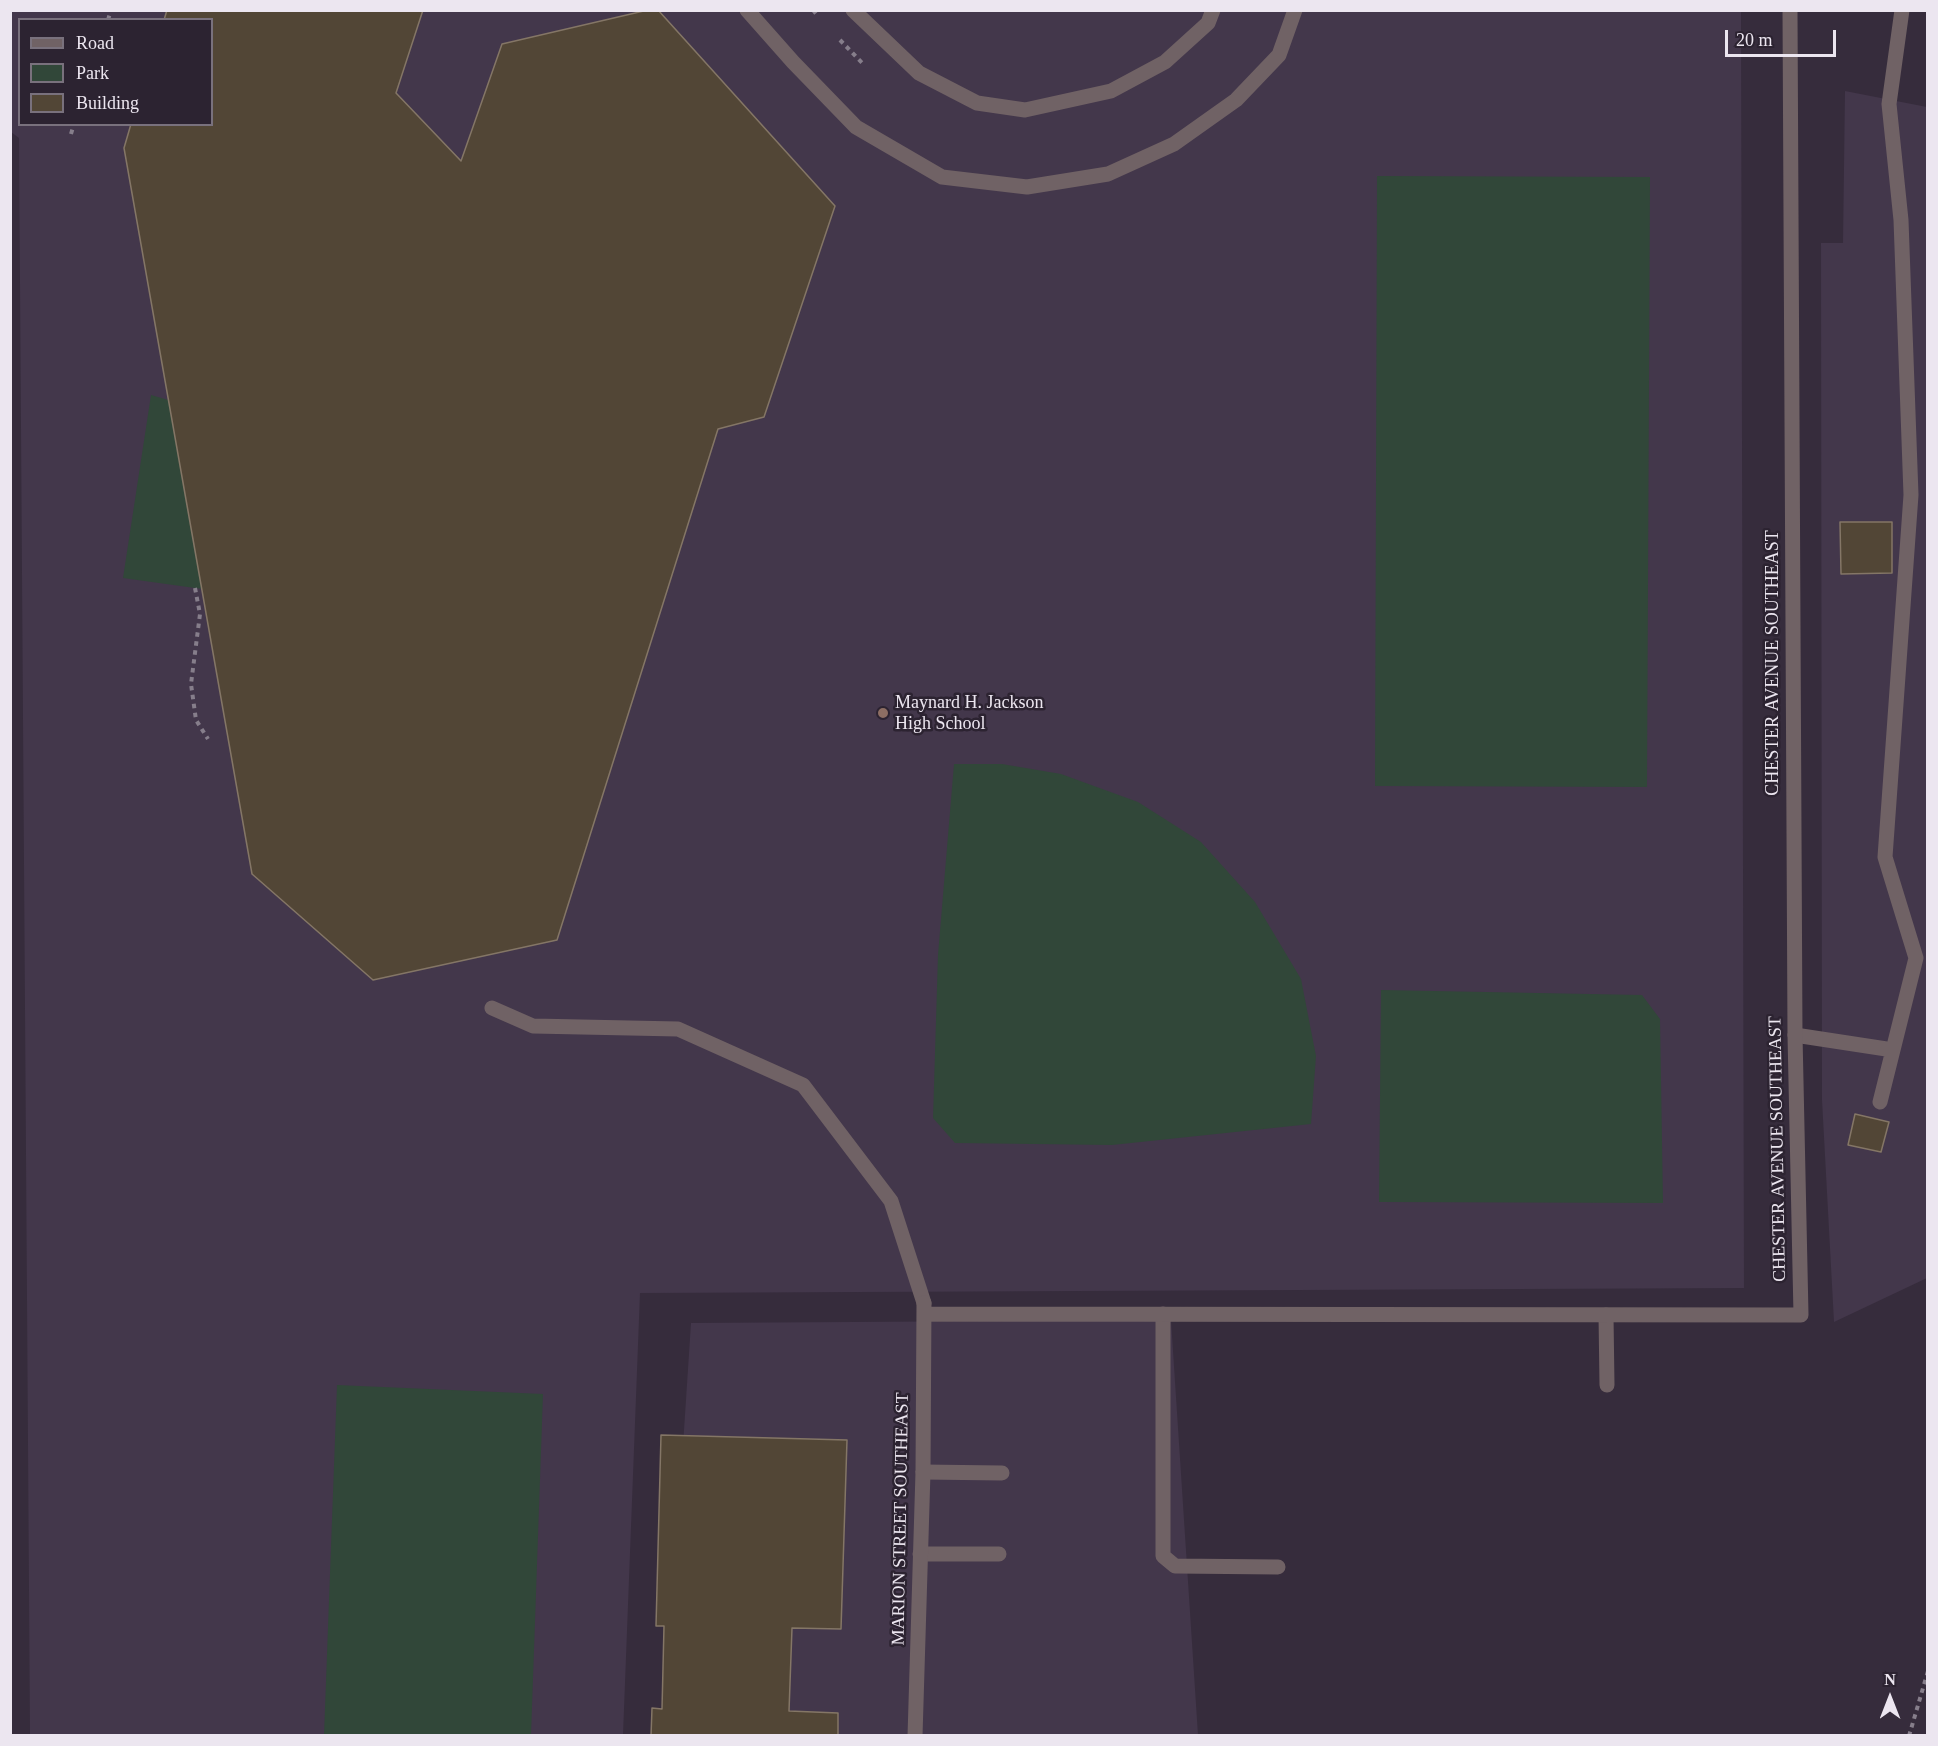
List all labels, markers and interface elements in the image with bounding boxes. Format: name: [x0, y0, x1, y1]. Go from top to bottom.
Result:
legend: [18, 18, 213, 126]
scale bar: [1728, 18, 1839, 56]
text: 20 m: [1736, 30, 1773, 50]
text: Road: [76, 33, 114, 53]
text: Park: [76, 63, 109, 83]
text: Building: [76, 93, 139, 113]
street label: CHESTER AVENUE SOUTHEAST: [1762, 530, 1784, 796]
place label: Maynard H. Jackson High School: [895, 692, 1043, 734]
marker: Maynard H. Jackson High School: [876, 706, 890, 720]
street label: CHESTER AVENUE SOUTHEAST: [1765, 1016, 1791, 1282]
street label: MARION STREET SOUTHEAST: [888, 1392, 914, 1646]
north arrow: [1860, 1668, 1920, 1728]
text: N: [1884, 1671, 1896, 1688]

